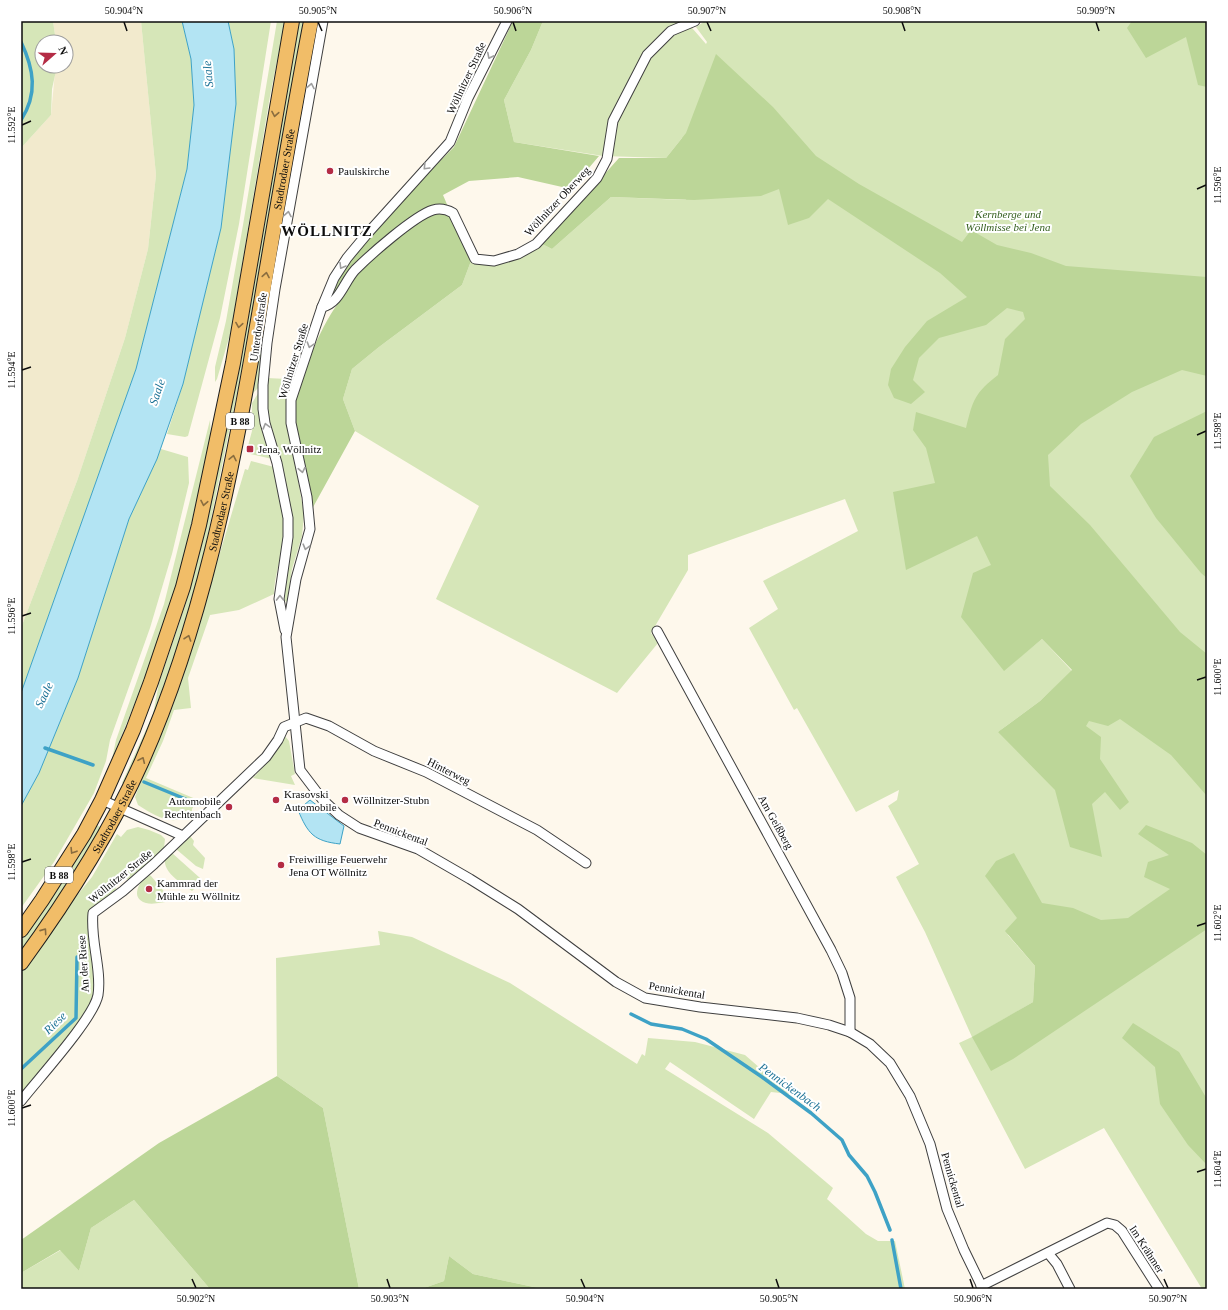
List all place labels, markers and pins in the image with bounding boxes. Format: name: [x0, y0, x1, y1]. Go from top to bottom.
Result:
place label: Paulskirche: [338, 165, 389, 177]
marker: Paulskirche: [325, 166, 335, 176]
place label: Jena, Wöllnitz: [258, 443, 321, 455]
marker: Jena, Wöllnitz: [245, 444, 255, 454]
place label: Krasovski Automobile: [284, 788, 337, 813]
place label: Wöllnitzer-Stubn: [353, 794, 430, 806]
place label: Automobile Rechtenbach: [164, 795, 221, 820]
marker: Krasovski Automobile: [271, 795, 281, 805]
marker: Wöllnitzer-Stubn: [340, 795, 350, 805]
marker: Automobile Rechtenbach: [224, 802, 234, 812]
place label: Freiwillige Feuerwehr Jena OT Wöllnitz: [289, 853, 387, 878]
marker: Freiwillige Feuerwehr Jena OT Wöllnitz: [276, 860, 286, 870]
place label: Kammrad der Mühle zu Wöllnitz: [157, 877, 240, 902]
marker: Kammrad der Mühle zu Wöllnitz: [144, 884, 154, 894]

